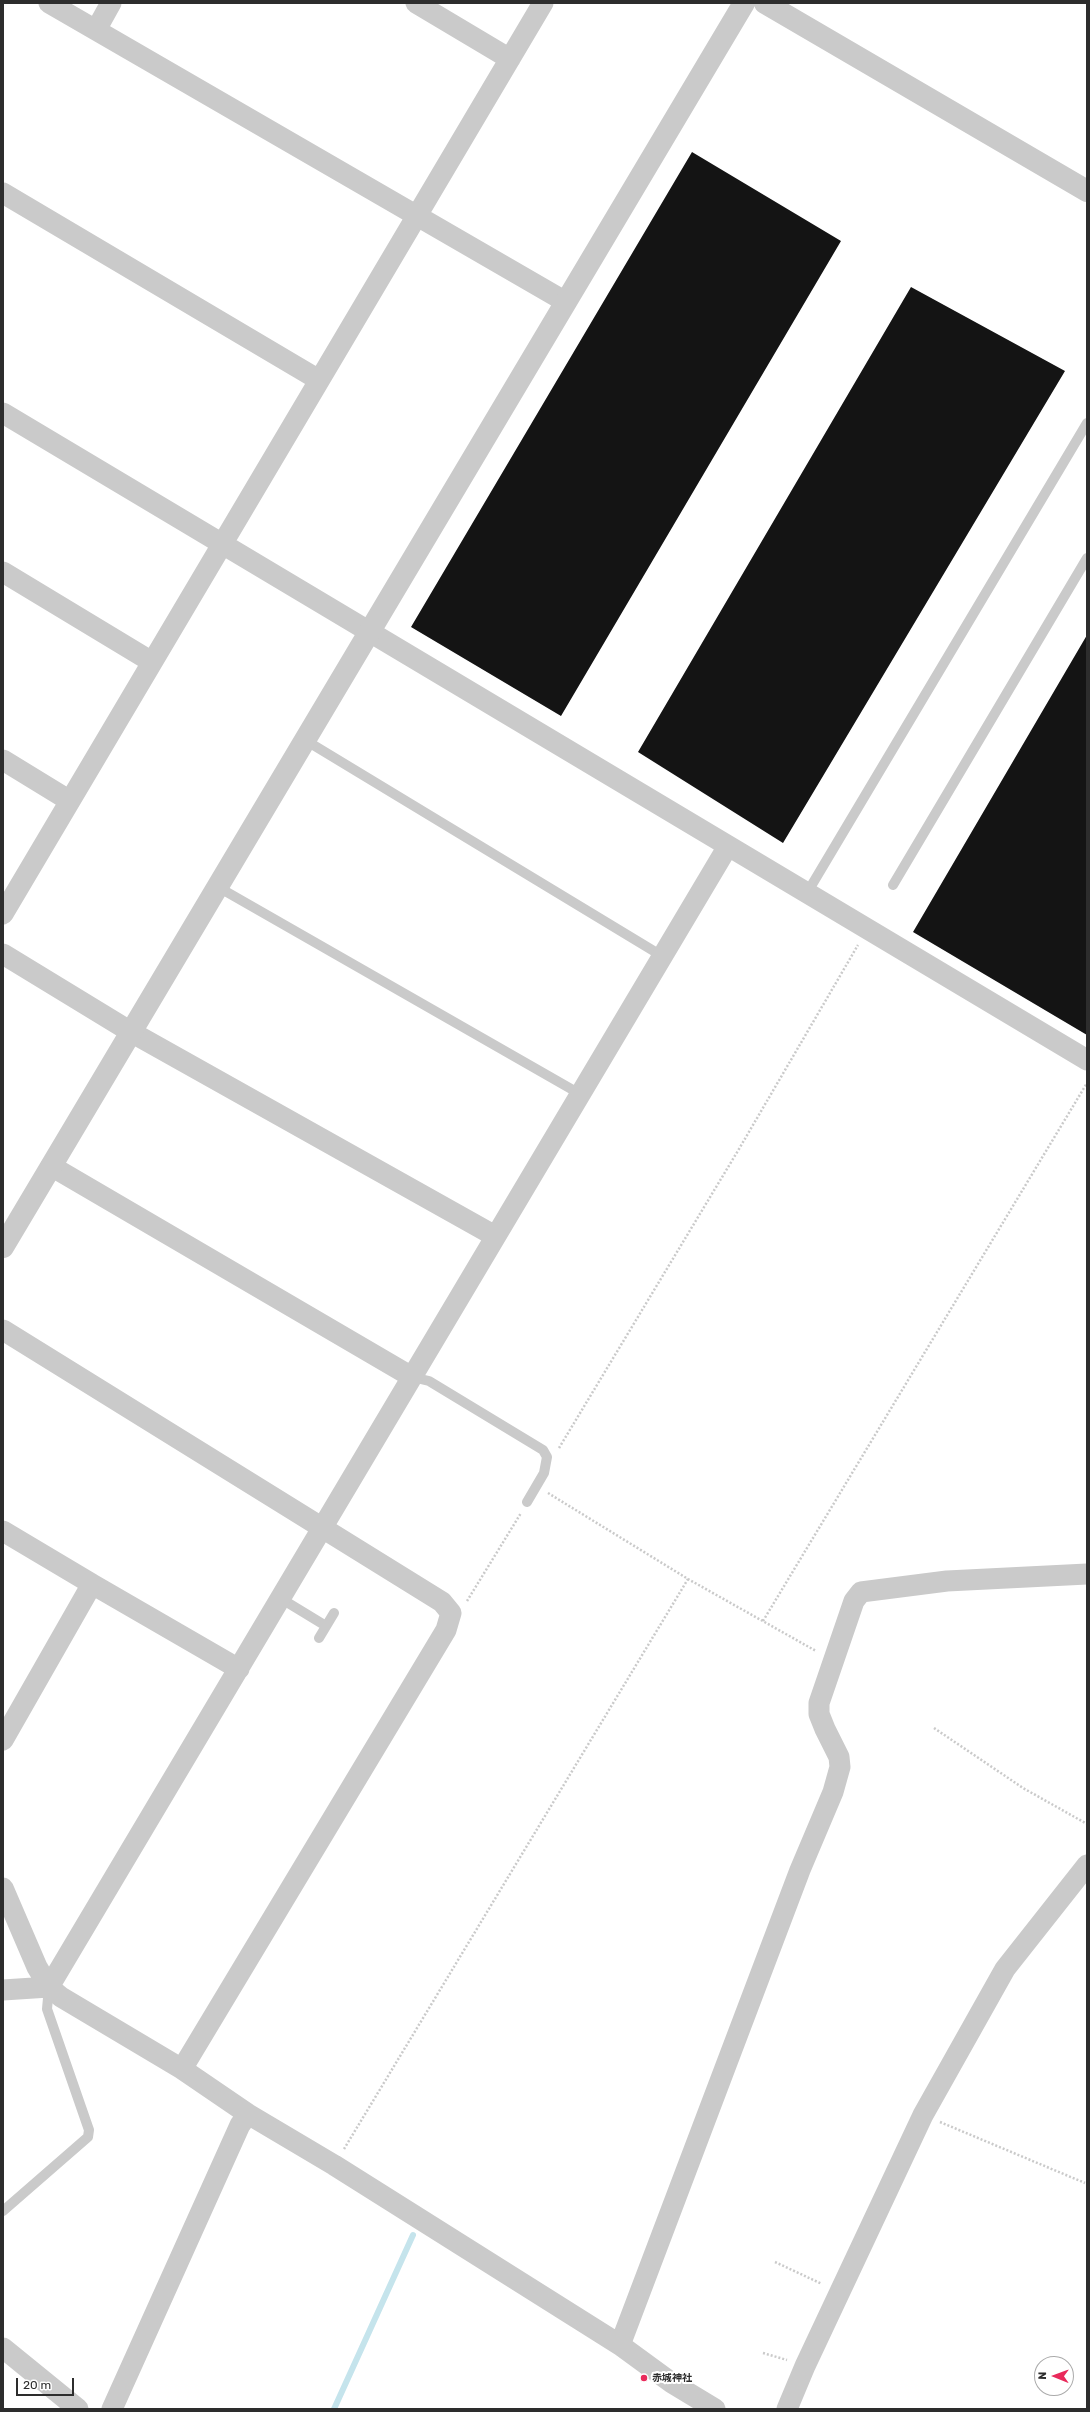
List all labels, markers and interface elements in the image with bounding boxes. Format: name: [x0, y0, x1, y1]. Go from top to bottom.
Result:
north arrow: [1034, 2356, 1074, 2396]
scale bar: [18, 2370, 76, 2396]
place label: 赤城神社: [652, 2372, 692, 2384]
text: N: [1036, 2372, 1049, 2380]
marker: 赤城神社: [639, 2373, 649, 2383]
text: 20 m: [23, 2378, 51, 2392]

